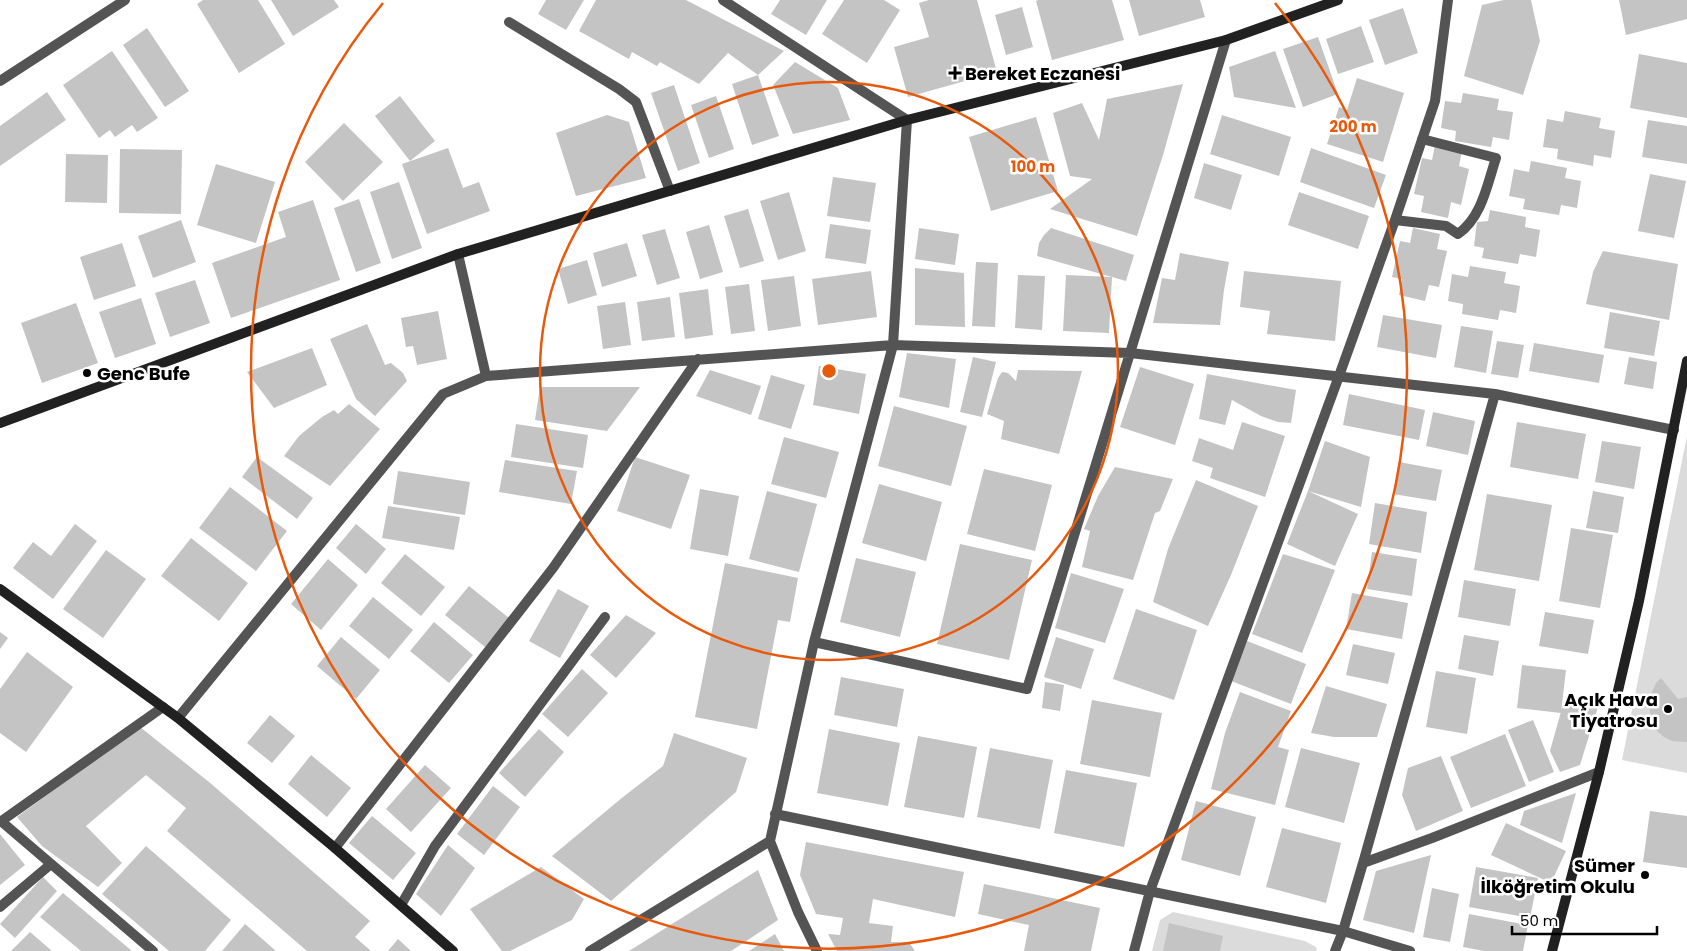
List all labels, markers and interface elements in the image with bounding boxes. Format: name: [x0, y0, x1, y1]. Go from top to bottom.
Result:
place label: Bereket Eczanesi: [965, 61, 1120, 86]
marker: Bereket Eczanesi: [949, 67, 961, 79]
text: 200 m: [1329, 116, 1377, 137]
text: 100 m: [1011, 156, 1055, 177]
place label: Genc Bufe: [97, 361, 190, 386]
centre of rings: [820, 362, 838, 380]
marker: Genc Bufe: [81, 367, 93, 379]
place label: Açık Hava Tiyatrosu: [1564, 687, 1658, 733]
marker: Açık Hava Tiyatrosu: [1662, 703, 1674, 715]
place label: Sümer İlköğretim Okulu: [1480, 853, 1635, 899]
marker: Sümer İlköğretim Okulu: [1639, 869, 1651, 881]
scale bar: [1512, 904, 1657, 936]
text: 50 m: [1520, 910, 1558, 931]

